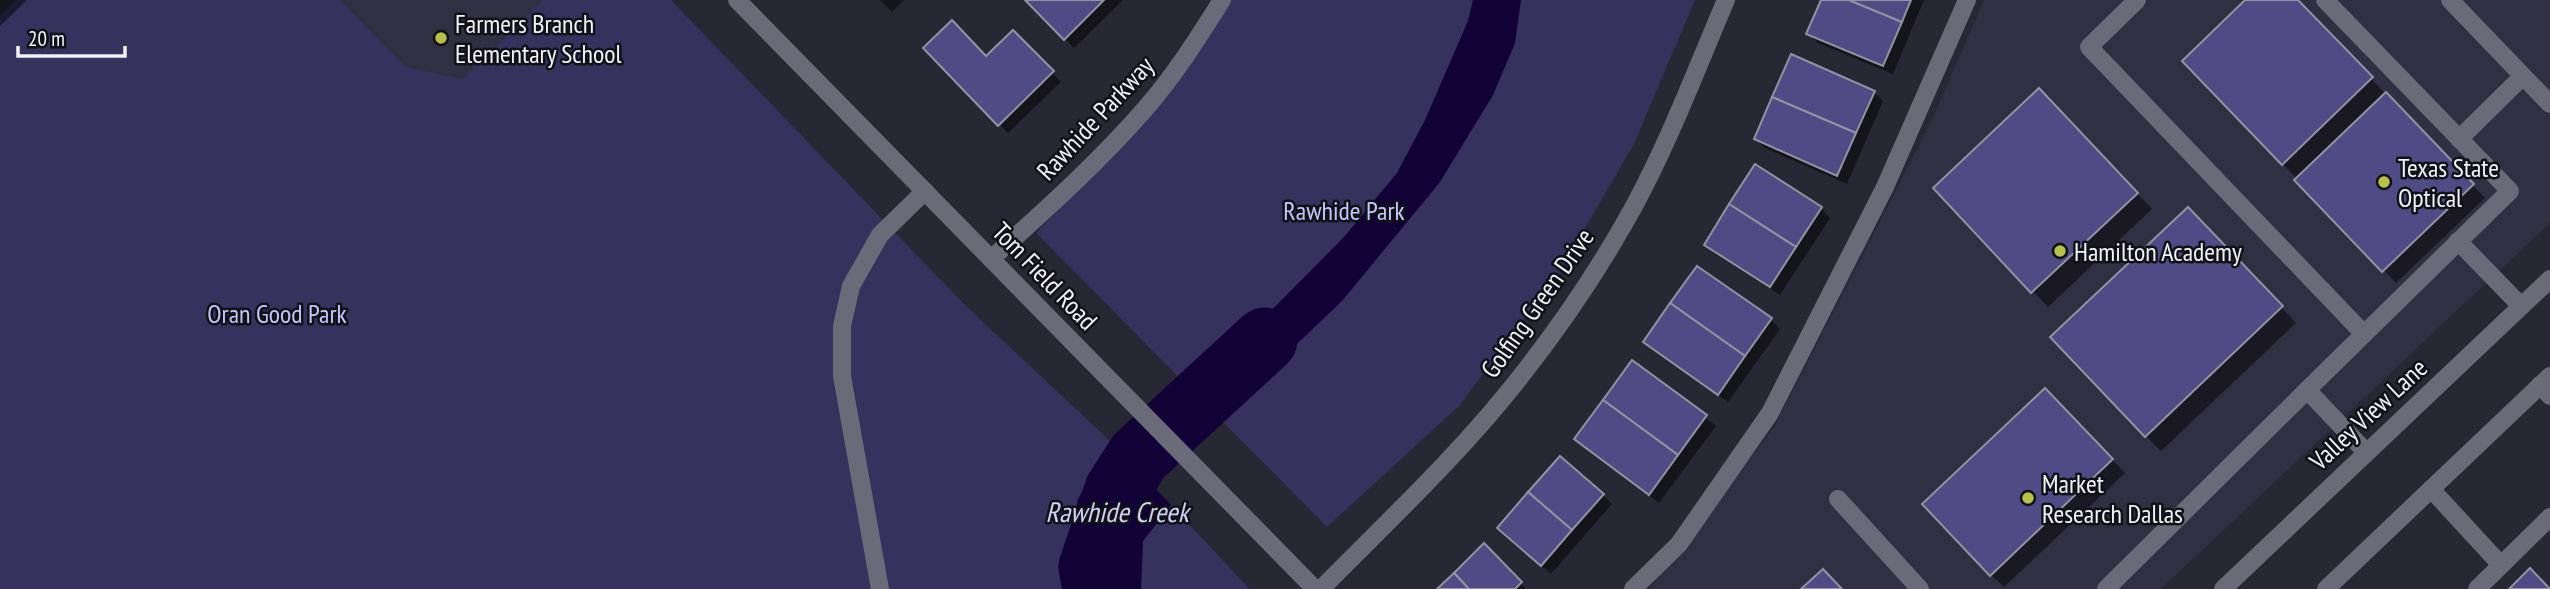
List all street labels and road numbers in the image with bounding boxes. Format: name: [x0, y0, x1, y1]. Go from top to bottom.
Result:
street label: Rawhide Parkway: [1029, 49, 1161, 187]
street label: Tom Field Road: [986, 215, 1104, 337]
street label: Golfing Green Drive: [1473, 222, 1601, 384]
street label: Valley View Lane: [2301, 351, 2434, 478]

